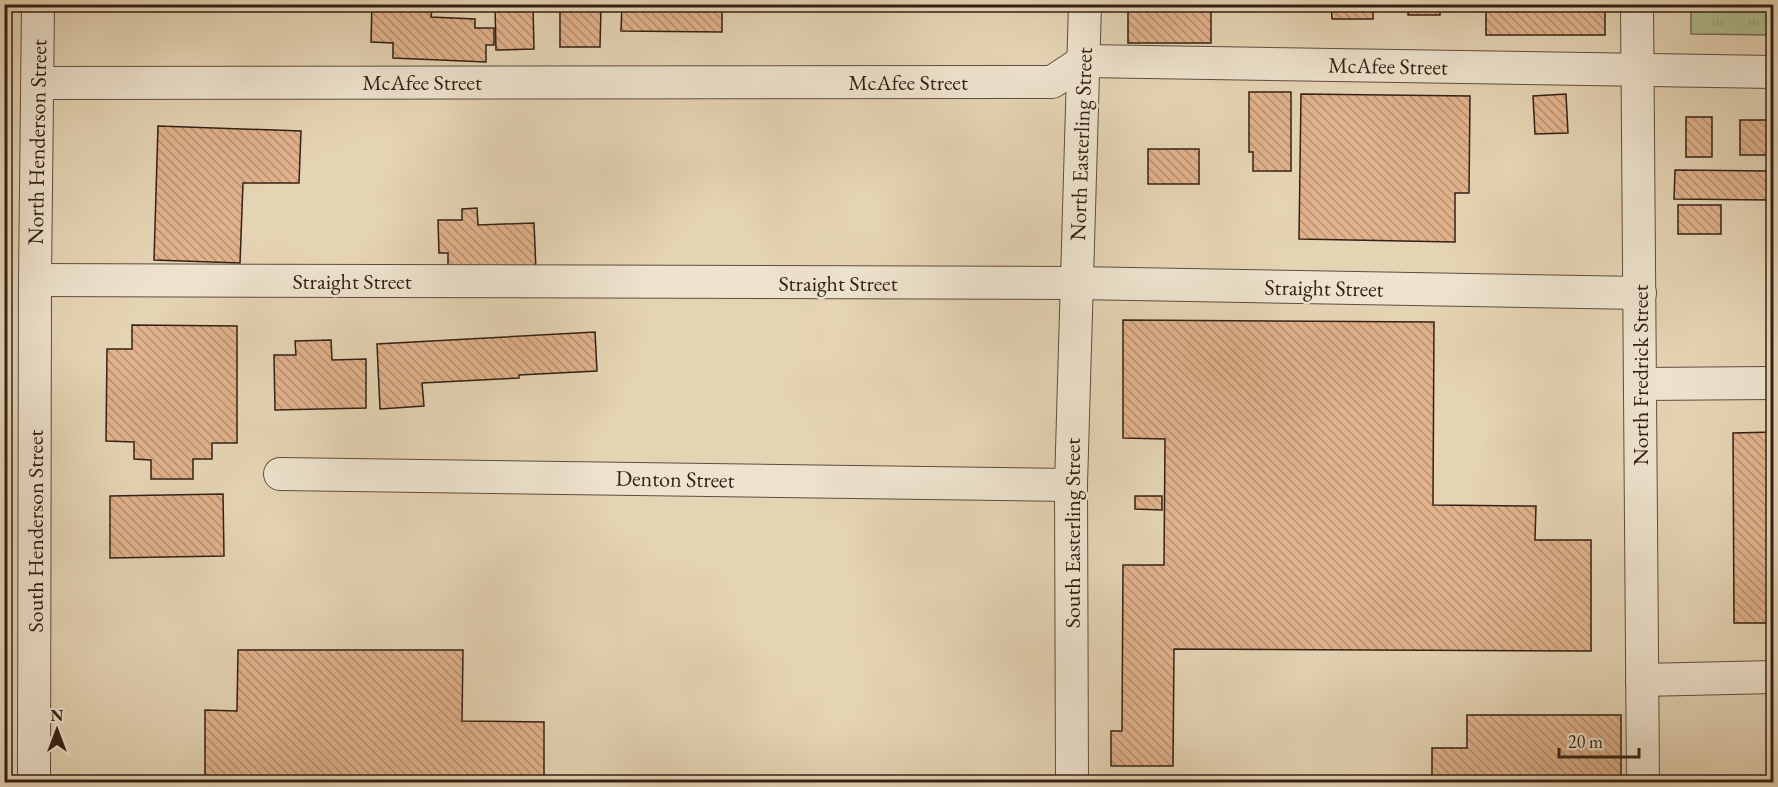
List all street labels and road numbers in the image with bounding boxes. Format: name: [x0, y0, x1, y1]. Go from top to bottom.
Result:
street label: North Henderson Street: [21, 39, 53, 245]
street label: North Easterling Street: [1063, 47, 1099, 241]
street label: McAfee Street: [1328, 50, 1448, 82]
street label: McAfee Street: [362, 68, 482, 97]
street label: McAfee Street: [848, 68, 968, 97]
street label: Straight Street: [292, 267, 412, 296]
street label: Straight Street: [778, 269, 898, 298]
street label: Straight Street: [1264, 272, 1384, 304]
street label: North Fredrick Street: [1626, 284, 1655, 466]
street label: South Henderson Street: [21, 430, 50, 632]
street label: South Easterling Street: [1058, 438, 1087, 628]
street label: Denton Street: [615, 463, 735, 495]

